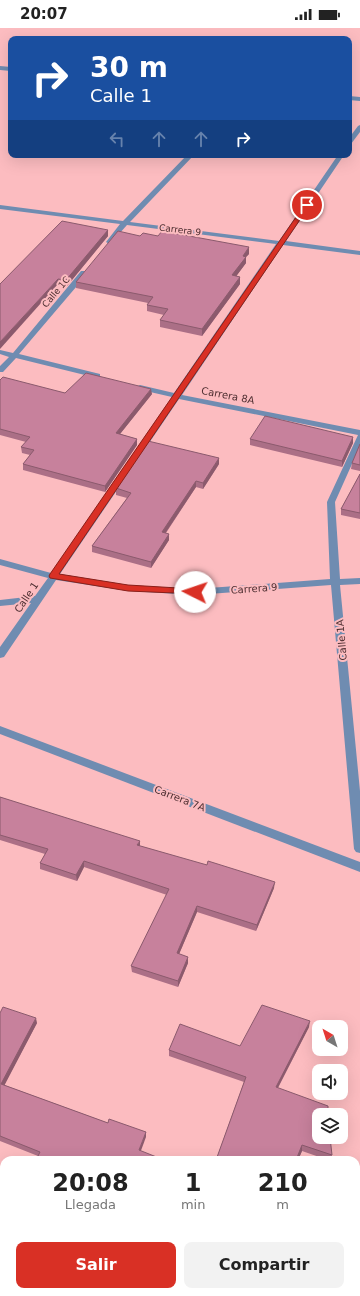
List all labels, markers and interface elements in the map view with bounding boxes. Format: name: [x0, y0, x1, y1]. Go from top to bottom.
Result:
text: 20:07: [20, 5, 68, 23]
text: 30 m: [90, 51, 168, 84]
icon: right: [24, 52, 76, 104]
text: Calle 1: [90, 85, 152, 106]
icon: left: [106, 128, 128, 150]
icon: ahead: [148, 128, 170, 150]
icon: ahead: [190, 128, 212, 150]
icon: right: [232, 128, 254, 150]
pin: [290, 188, 324, 222]
icon: arrive: [296, 194, 318, 216]
street label: Carrera 9: [158, 222, 202, 238]
street label: Calle 1C: [40, 275, 72, 309]
street label: Carrera 8A: [200, 385, 255, 406]
position arrow: [174, 571, 216, 613]
street label: Calle 1: [12, 580, 41, 615]
street label: Carrera 9: [230, 581, 278, 596]
street label: Calle 1A: [334, 619, 349, 661]
street label: Carrera 7A: [153, 784, 207, 813]
north arrow: [312, 1020, 348, 1056]
map controls: [312, 1020, 348, 1144]
button: sound: [312, 1064, 348, 1100]
button: layers: [312, 1108, 348, 1144]
text: 20:08: [52, 1169, 129, 1197]
text: 1: [185, 1169, 201, 1197]
text: 210: [258, 1169, 308, 1197]
text: Llegada: [65, 1197, 116, 1212]
text: min: [181, 1197, 205, 1212]
text: m: [276, 1197, 289, 1212]
button: Salir: [16, 1242, 176, 1288]
button: Compartir: [184, 1242, 344, 1288]

